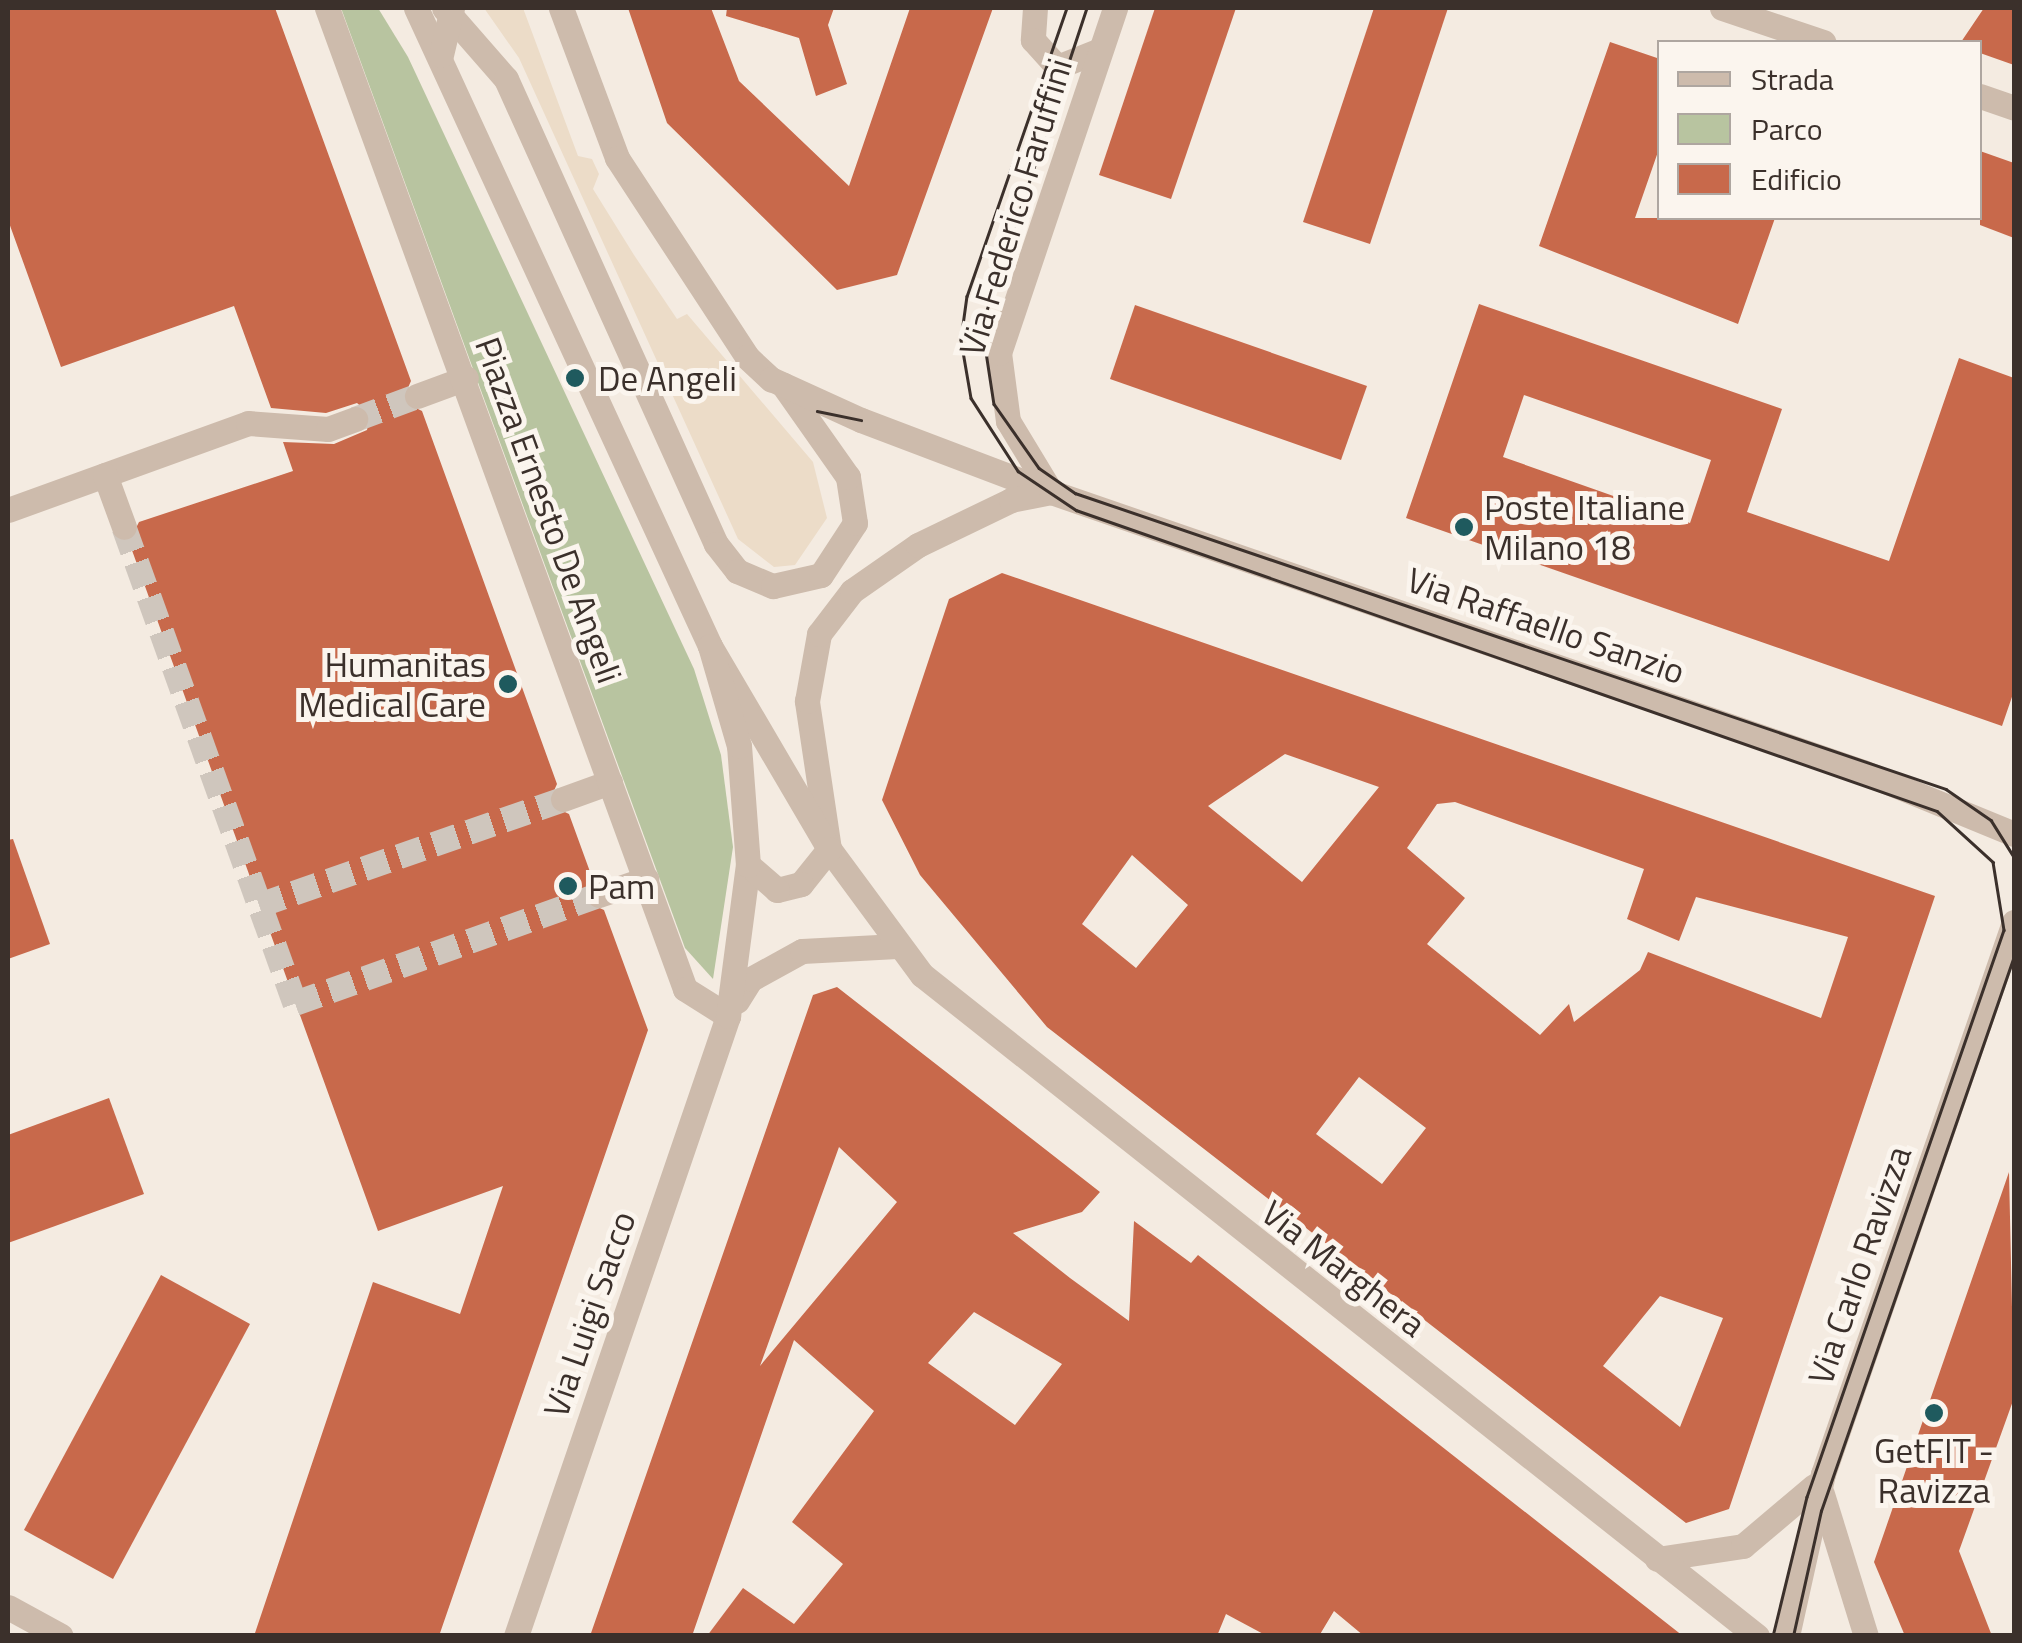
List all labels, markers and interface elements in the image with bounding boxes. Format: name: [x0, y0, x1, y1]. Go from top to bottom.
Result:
legend: [1657, 40, 1982, 220]
street label: Via Federico Faruffini: [950, 53, 1080, 361]
text: Strada: [1751, 56, 1834, 102]
text: Parco: [1751, 106, 1823, 152]
text: Edificio: [1751, 156, 1842, 202]
street label: Piazza Ernesto De Angeli: [467, 331, 631, 689]
place label: De Angeli: [598, 357, 737, 399]
marker: De Angeli: [562, 365, 588, 391]
place label: Poste Italiane Milano 18: [1484, 486, 1685, 568]
marker: Poste Italiane Milano 18: [1453, 516, 1475, 538]
street label: Via Raffaello Sanzio: [1402, 558, 1690, 692]
place label: Humanitas Medical Care: [298, 643, 486, 725]
marker: Humanitas Medical Care: [495, 671, 521, 697]
place label: Pam: [588, 865, 655, 907]
marker: Pam: [557, 875, 579, 897]
street label: Via Carlo Ravizza: [1799, 1140, 1919, 1390]
street label: Via Marghera: [1254, 1191, 1434, 1345]
street label: Via Luigi Sacco: [534, 1206, 644, 1422]
marker: GetFIT - Ravizza: [1923, 1402, 1945, 1424]
place label: GetFIT - Ravizza: [1874, 1429, 1994, 1511]

